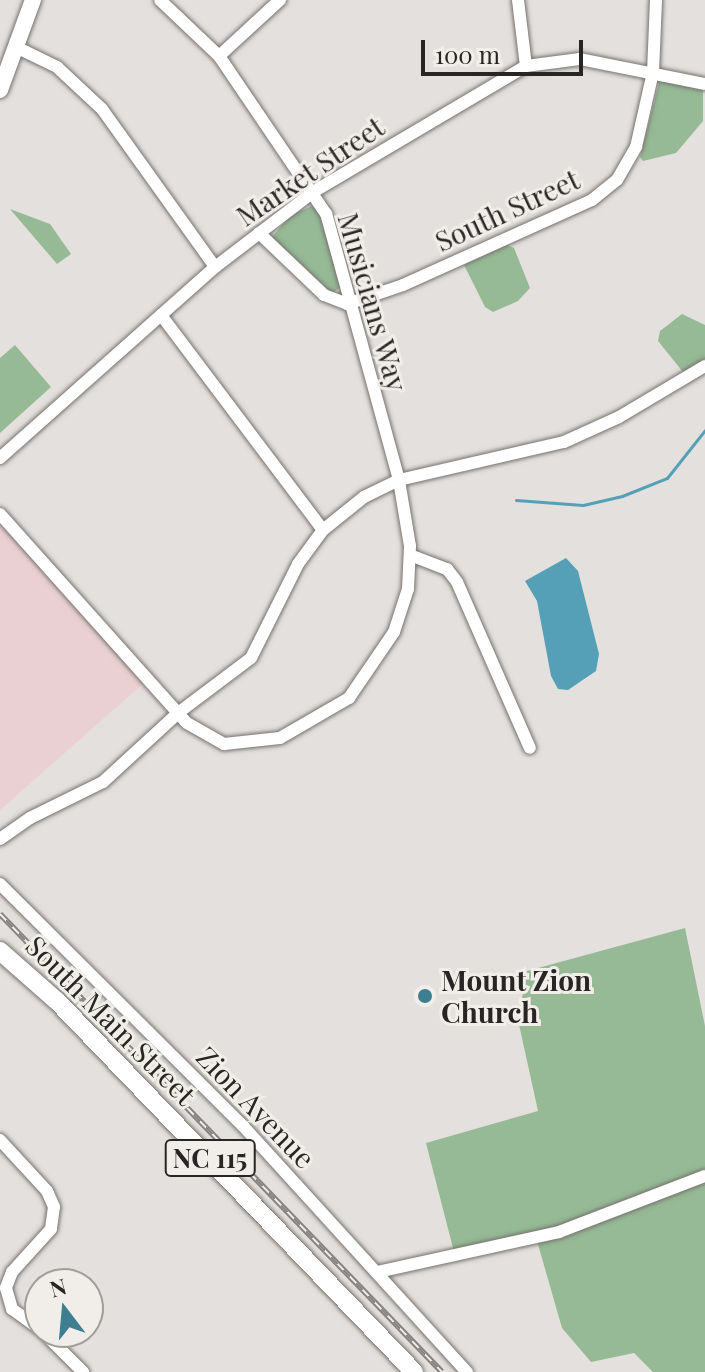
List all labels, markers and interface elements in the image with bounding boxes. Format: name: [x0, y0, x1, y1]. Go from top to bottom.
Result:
scale bar: [425, 24, 587, 74]
text: 100 m: [435, 38, 500, 70]
street label: Market Street: [230, 109, 390, 233]
street label: South Street: [430, 162, 584, 258]
street label: Musicians Way: [331, 209, 415, 395]
street label: South Main Street: [19, 928, 203, 1112]
place label: Mount Zion Church: [441, 963, 591, 1029]
marker: Mount Zion Church: [416, 987, 434, 1005]
street label: Zion Avenue: [190, 1039, 322, 1175]
road number: NC 115: [164, 1136, 256, 1180]
north arrow: [24, 1268, 104, 1348]
text: N: [46, 1270, 70, 1303]

